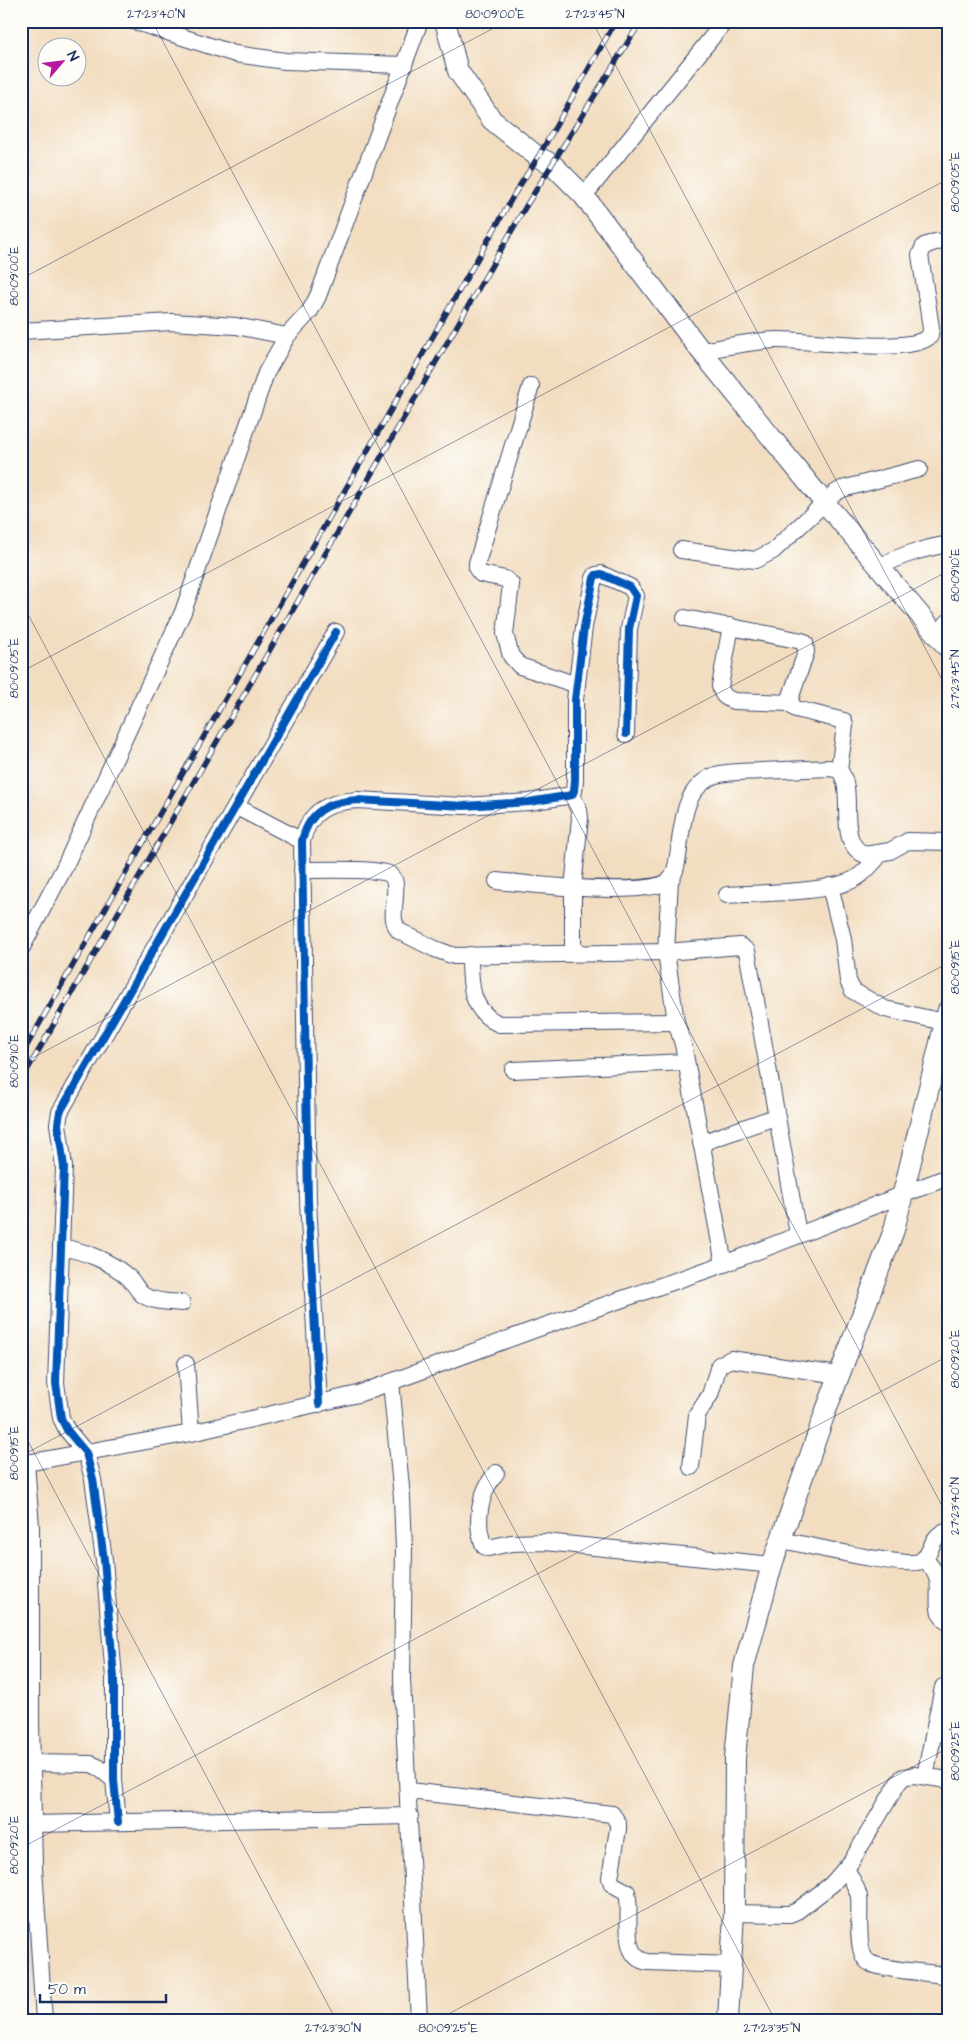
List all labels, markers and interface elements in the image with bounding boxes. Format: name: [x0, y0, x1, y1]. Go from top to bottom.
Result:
text: 27°23'40"N: [127, 6, 185, 23]
text: 80°09'00"E: [465, 6, 525, 23]
text: 27°23'45"N: [566, 6, 625, 23]
north arrow: [38, 38, 88, 88]
text: N: [62, 48, 84, 65]
text: 80°09'05"E: [947, 152, 964, 212]
text: 80°09'00"E: [6, 246, 23, 306]
text: 80°09'10"E: [947, 548, 964, 602]
text: 80°09'05"E: [6, 638, 23, 698]
text: 27°23'45"N: [947, 649, 964, 708]
text: 80°09'15"E: [947, 940, 964, 994]
text: 80°09'10"E: [6, 1034, 23, 1088]
text: 80°09'20"E: [947, 1330, 964, 1388]
text: 80°09'15"E: [6, 1426, 23, 1480]
text: 27°23'40"N: [947, 1477, 964, 1535]
text: 80°09'25"E: [947, 1721, 964, 1781]
text: 80°09'20"E: [6, 1816, 23, 1874]
scale bar: [40, 1971, 166, 2003]
text: 50 m: [48, 1979, 86, 2000]
text: 27°23'30"N: [305, 2020, 361, 2037]
text: 80°09'25"E: [418, 2020, 478, 2037]
text: 27°23'35"N: [744, 2020, 801, 2037]

